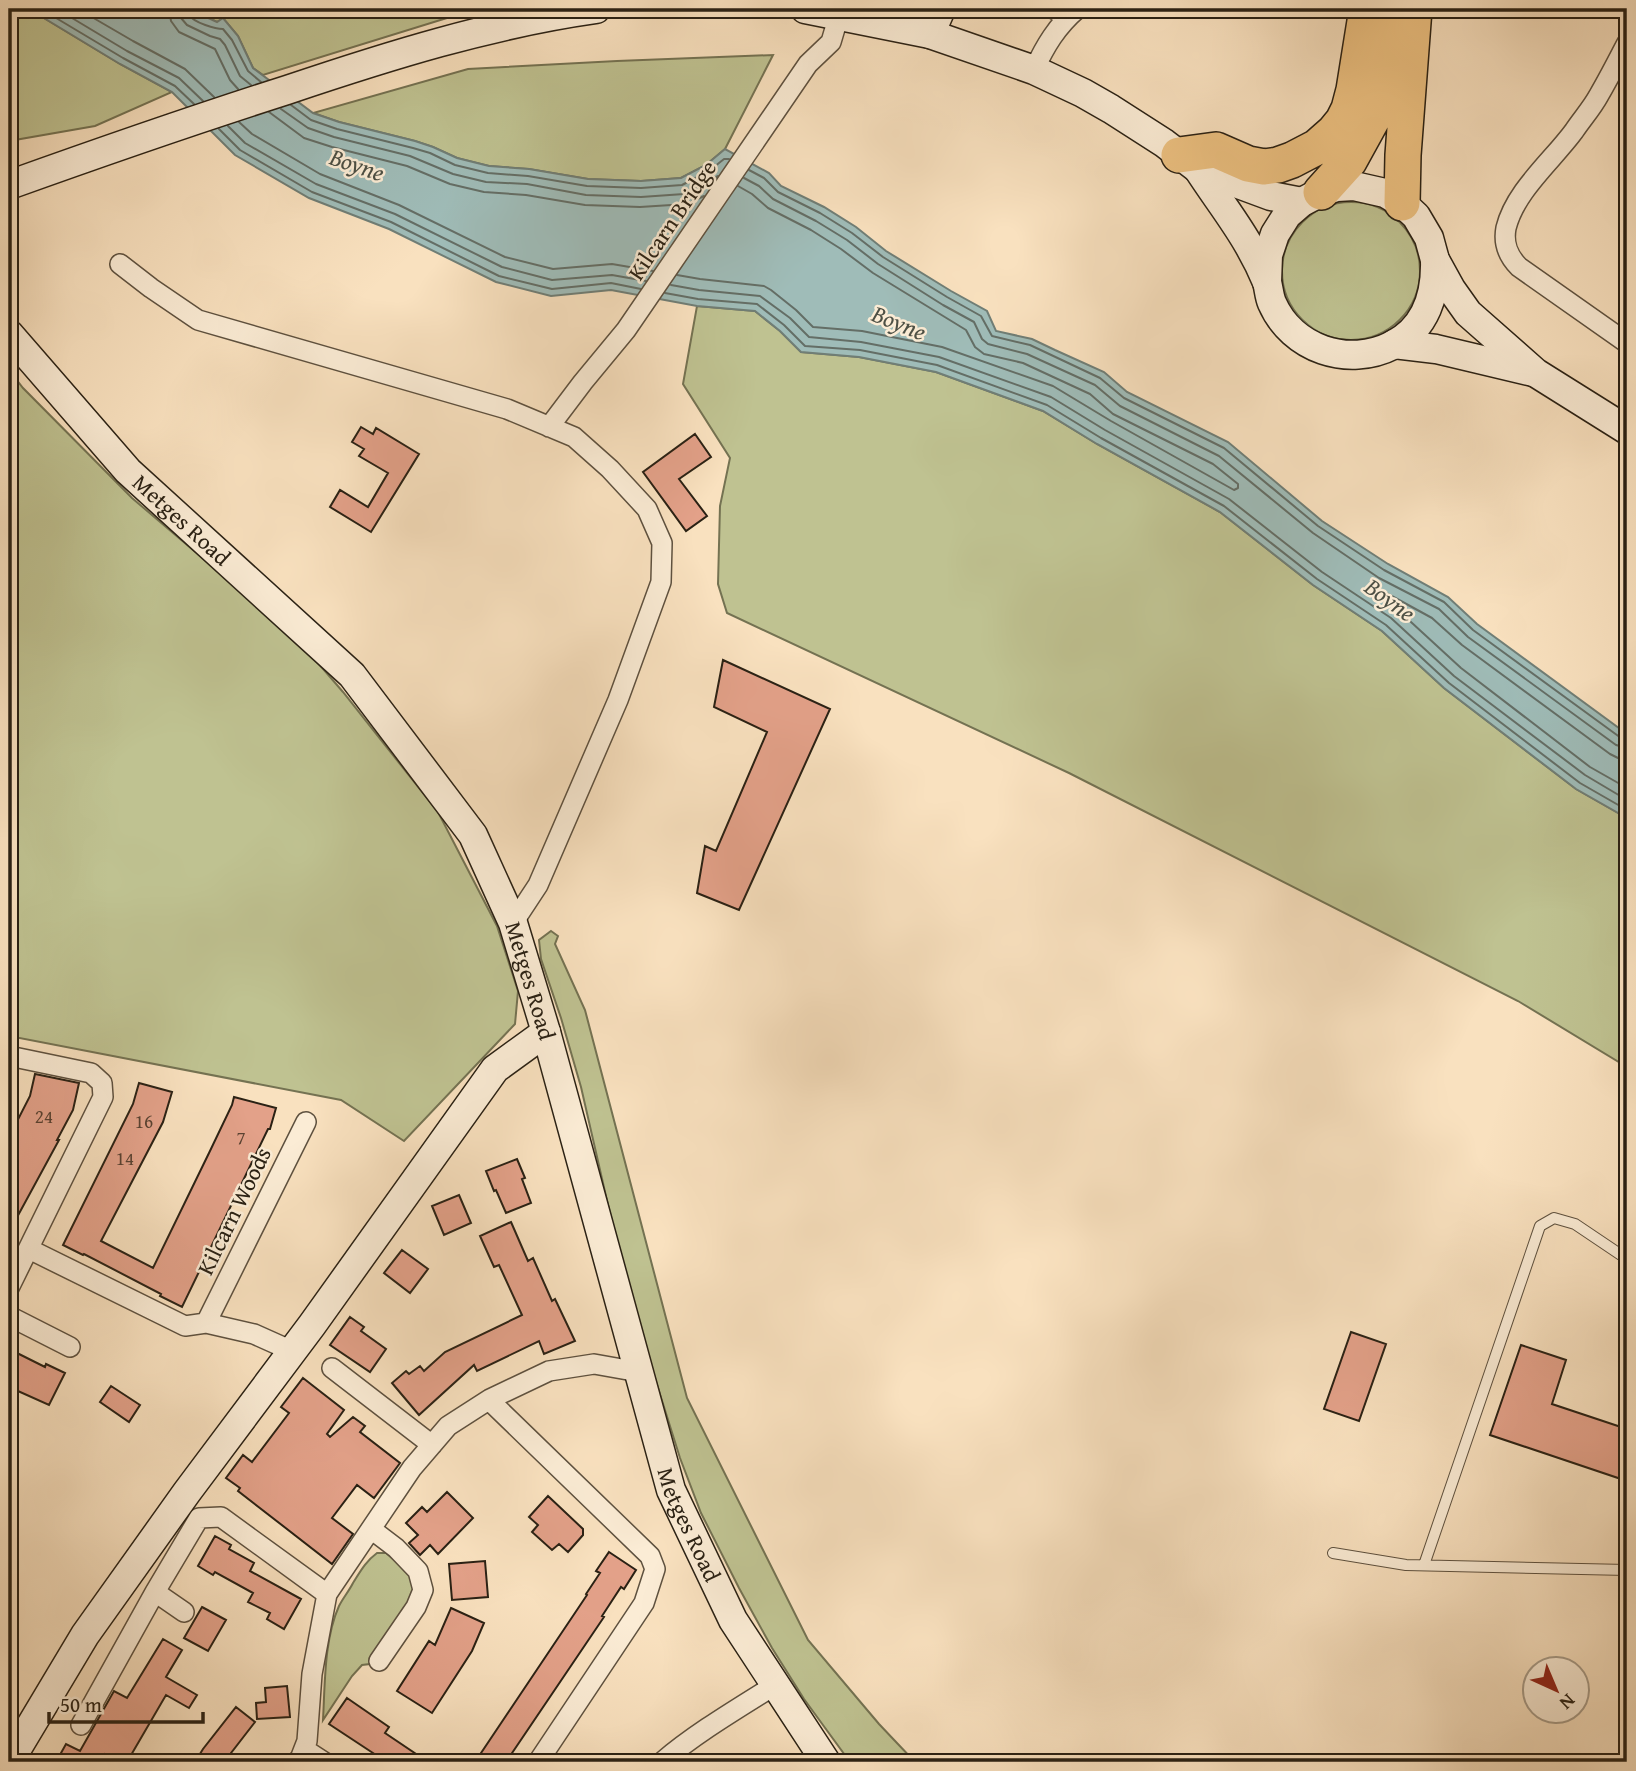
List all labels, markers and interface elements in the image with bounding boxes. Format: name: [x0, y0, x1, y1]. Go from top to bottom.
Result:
water label: Boyne: [324, 139, 389, 190]
street label: Kilcarn Bridge: [619, 153, 724, 286]
water label: Boyne: [866, 296, 932, 349]
street label: Metges Road: [126, 466, 239, 573]
water label: Boyne: [1357, 569, 1423, 630]
street label: Metges Road: [497, 917, 565, 1044]
house number: 24: [35, 1102, 53, 1130]
house number: 16: [135, 1107, 153, 1135]
house number: 7: [236, 1123, 246, 1151]
street label: Kilcarn Woods: [188, 1141, 279, 1280]
house number: 14: [116, 1144, 134, 1172]
street label: Metges Road: [650, 1464, 730, 1588]
north arrow: [1520, 1656, 1590, 1726]
scale bar: [49, 1680, 203, 1724]
text: N: [1553, 1688, 1582, 1717]
text: 50 m: [60, 1689, 102, 1720]

